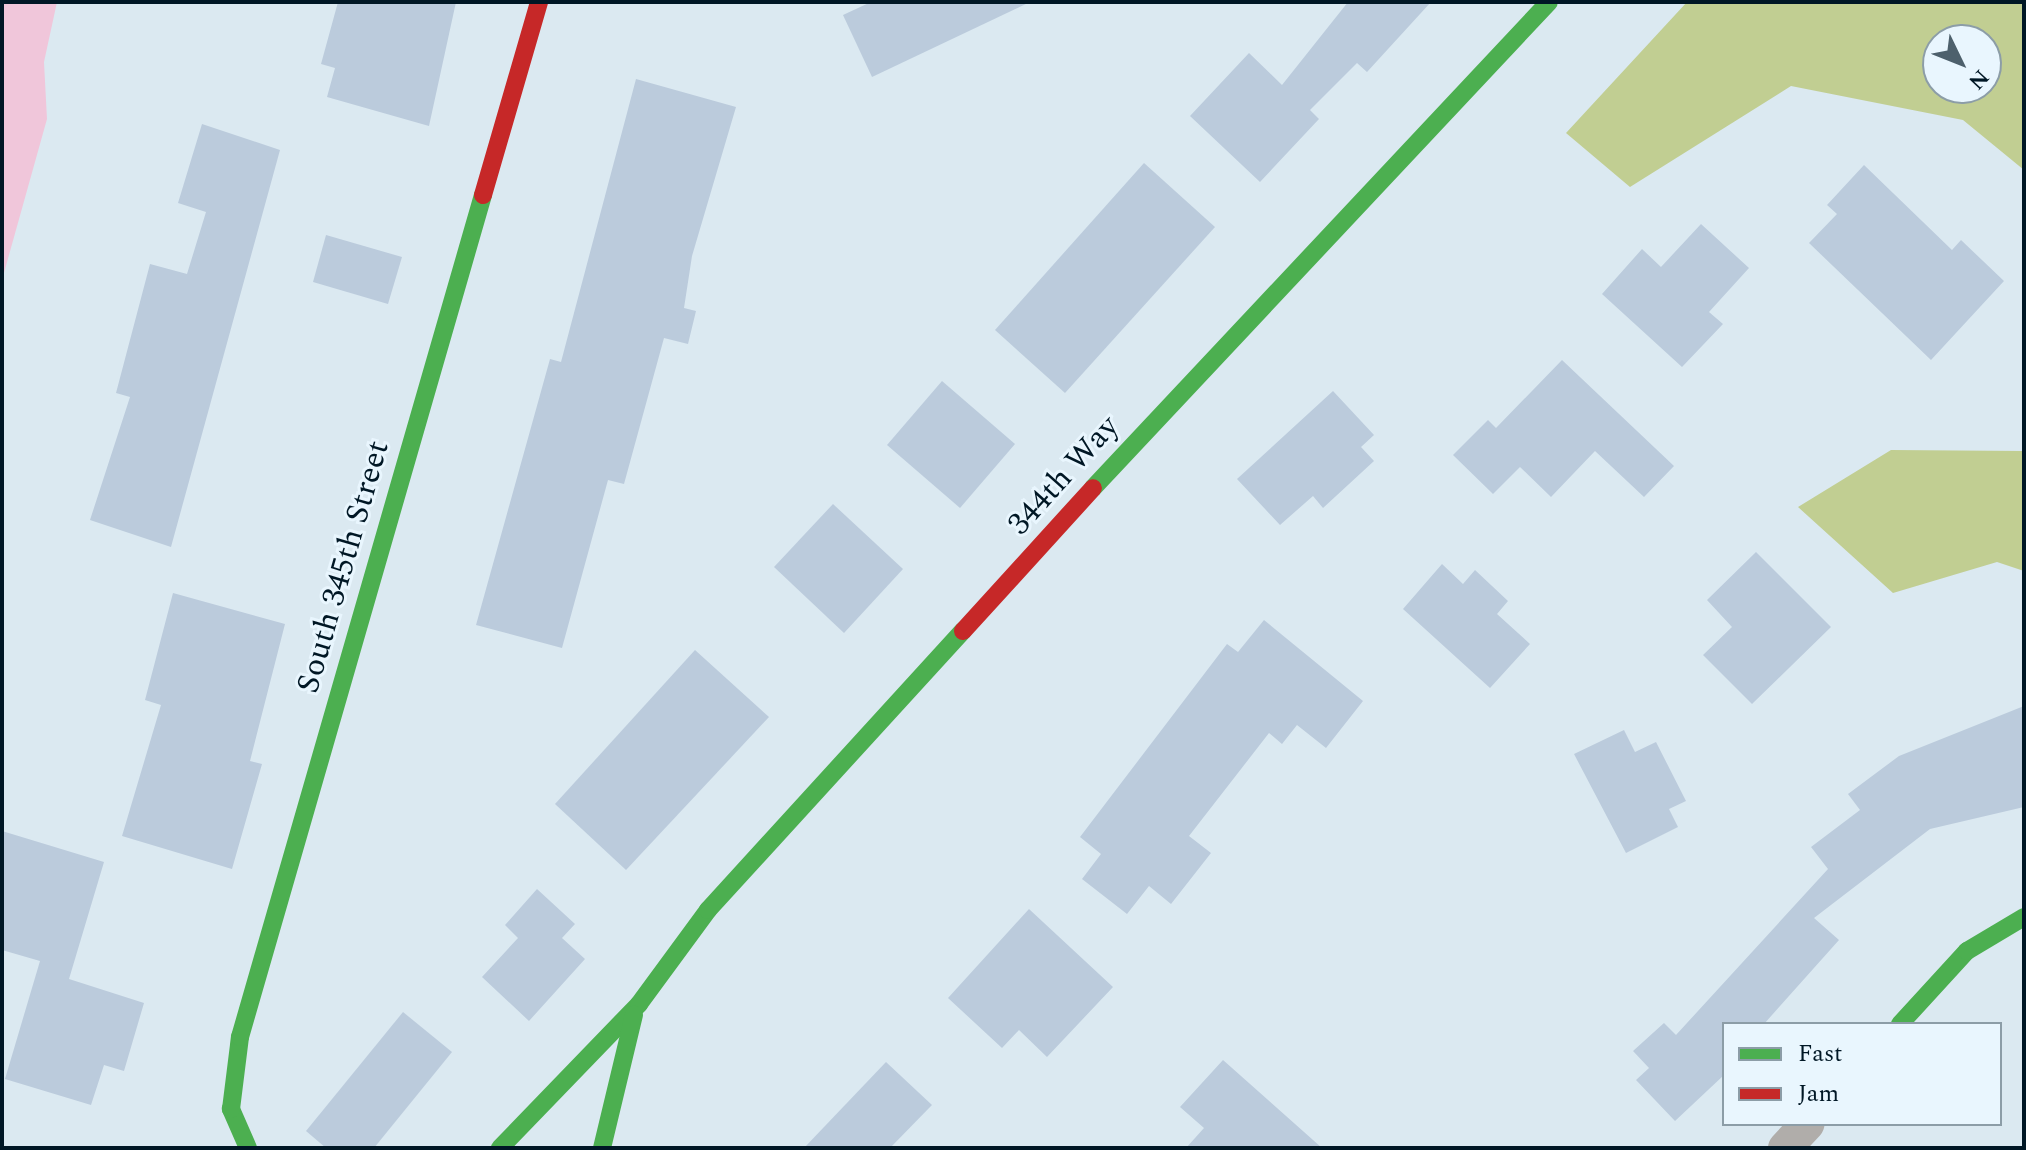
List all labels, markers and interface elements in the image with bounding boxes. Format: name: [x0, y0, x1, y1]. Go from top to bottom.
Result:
north arrow: [1922, 24, 2002, 104]
text: N: [1960, 62, 1997, 97]
street label: 344th Way: [1000, 408, 1128, 544]
street label: South 345th Street: [290, 436, 398, 698]
legend: [1722, 1022, 2002, 1126]
text: Fast: [1798, 1036, 1843, 1072]
text: Jam: [1798, 1076, 1839, 1112]

